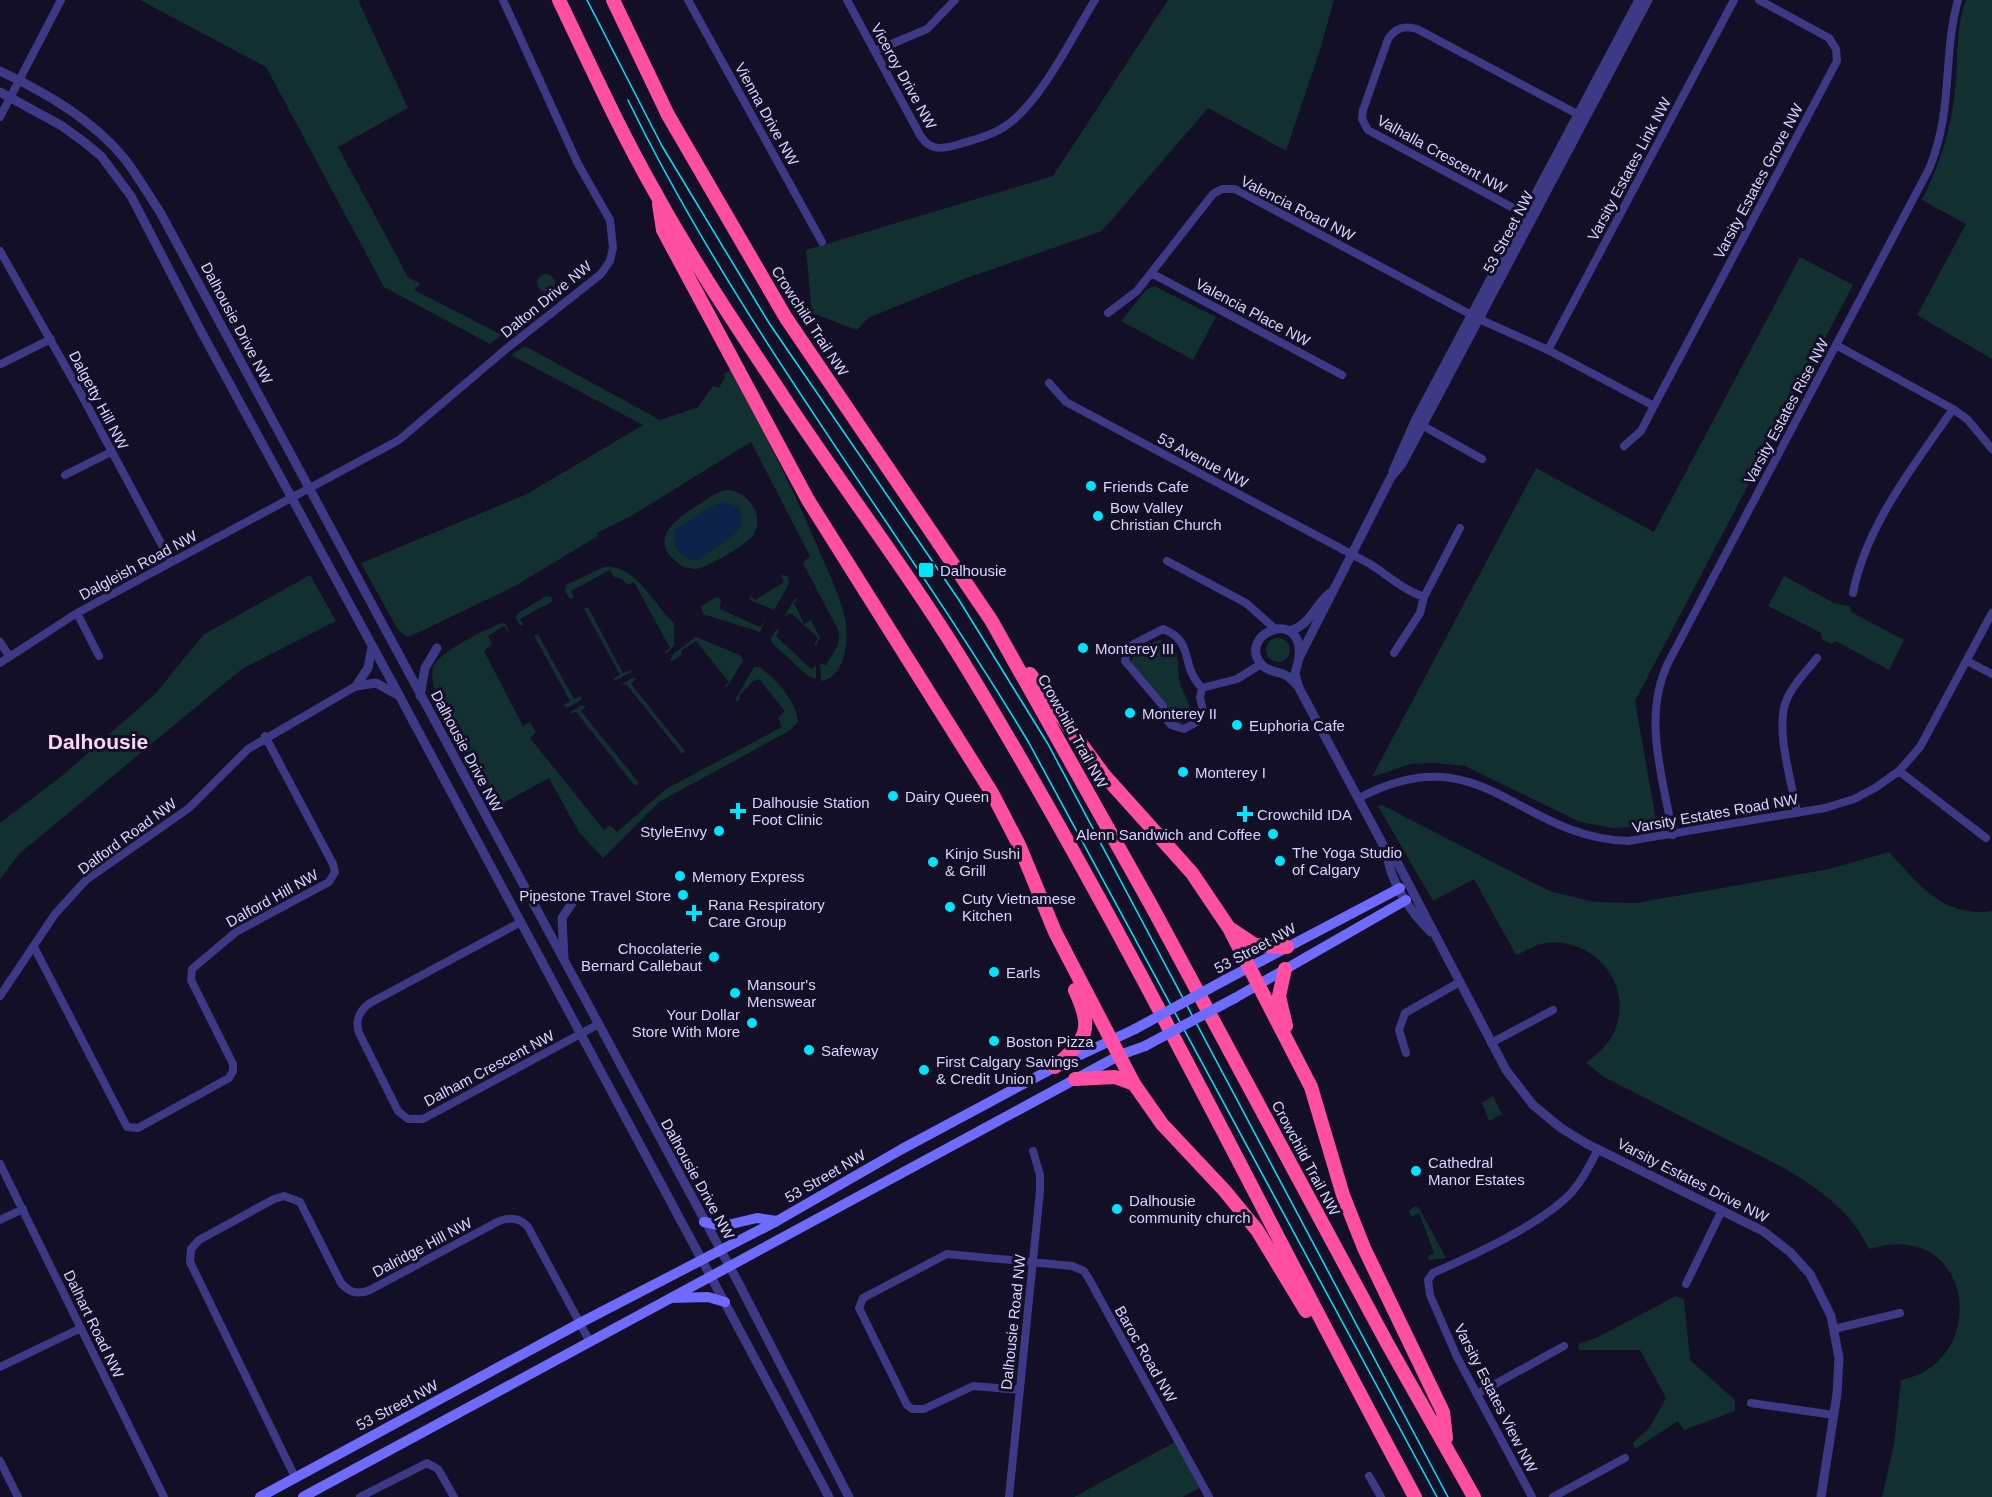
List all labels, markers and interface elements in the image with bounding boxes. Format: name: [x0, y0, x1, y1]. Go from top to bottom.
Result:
street label: Viceroy Drive NW: [868, 20, 940, 132]
street label: Vienna Drive NW: [732, 60, 803, 169]
street label: Varsity Estates Link NW: [1584, 94, 1674, 244]
street label: Varsity Estates Grove NW: [1710, 100, 1807, 261]
street label: Valhalla Crescent NW: [1374, 111, 1511, 197]
street label: Valencia Road NW: [1238, 172, 1359, 244]
street label: 53 Street NW: [1479, 188, 1537, 276]
street label: Dalton Drive NW: [497, 257, 595, 341]
street label: Dalhousie Drive NW: [198, 259, 277, 387]
street label: Crowchild Trail NW: [768, 263, 852, 380]
street label: Valencia Place NW: [1193, 275, 1314, 350]
street label: Varsity Estates Rise NW: [1740, 335, 1832, 487]
street label: Dalgetty Hill NW: [66, 348, 133, 453]
street label: 53 Avenue NW: [1155, 429, 1252, 491]
place label: Friends Cafe: [1103, 478, 1189, 495]
marker: Friends Cafe: [1084, 479, 1098, 493]
place label: Bow Valley Christian Church: [1110, 499, 1222, 533]
marker: Bow Valley Christian Church: [1091, 509, 1105, 523]
street label: Dalgleish Road NW: [76, 526, 201, 603]
marker: Dalhousie: [917, 561, 935, 579]
place label: Dalhousie: [940, 562, 1007, 579]
place label: Monterey III: [1095, 640, 1174, 657]
marker: Monterey III: [1076, 641, 1090, 655]
street label: Crowchild Trail NW: [1035, 671, 1112, 792]
street label: Dalhousie Drive NW: [428, 687, 507, 815]
place label: Monterey II: [1142, 705, 1217, 722]
marker: Monterey II: [1123, 706, 1137, 720]
place label: Euphoria Cafe: [1249, 717, 1345, 734]
marker: Euphoria Cafe: [1230, 718, 1244, 732]
district label: Dalhousie: [48, 730, 148, 753]
place label: Monterey I: [1195, 764, 1266, 781]
marker: Monterey I: [1176, 765, 1190, 779]
place label: Dairy Queen: [905, 788, 989, 805]
marker: Dairy Queen: [886, 789, 900, 803]
street label: Varsity Estates Road NW: [1631, 790, 1800, 836]
street label: Dalford Road NW: [74, 794, 180, 877]
place label: Dalhousie Station Foot Clinic: [752, 794, 870, 828]
marker: Dalhousie Station Foot Clinic: [729, 802, 747, 820]
place label: Crowchild IDA: [1257, 806, 1352, 823]
marker: Crowchild IDA: [1238, 807, 1252, 821]
place label: StyleEnvy: [640, 823, 707, 840]
marker: StyleEnvy: [712, 824, 726, 838]
place label: Alenn Sandwich and Coffee: [1076, 826, 1261, 843]
marker: Alenn Sandwich and Coffee: [1266, 827, 1280, 841]
place label: The Yoga Studio of Calgary: [1292, 844, 1402, 878]
place label: Kinjo Sushi & Grill: [945, 845, 1020, 879]
marker: The Yoga Studio of Calgary: [1273, 854, 1287, 868]
marker: Kinjo Sushi & Grill: [926, 855, 940, 869]
street label: Dalford Hill NW: [223, 865, 322, 930]
place label: Memory Express: [692, 868, 805, 885]
marker: Memory Express: [673, 869, 687, 883]
place label: Pipestone Travel Store: [519, 887, 671, 904]
marker: Pipestone Travel Store: [676, 888, 690, 902]
place label: Cuty Vietnamese Kitchen: [962, 890, 1076, 924]
place label: Rana Respiratory Care Group: [708, 896, 825, 930]
marker: Cuty Vietnamese Kitchen: [943, 900, 957, 914]
marker: Rana Respiratory Care Group: [685, 904, 703, 922]
street label: 53 Street NW: [1211, 919, 1299, 977]
place label: Chocolaterie Bernard Callebaut: [581, 940, 703, 974]
marker: Chocolaterie Bernard Callebaut: [707, 950, 721, 964]
place label: Earls: [1006, 964, 1040, 981]
marker: Earls: [987, 965, 1001, 979]
place label: Mansour's Menswear: [747, 976, 816, 1010]
marker: Mansour's Menswear: [728, 986, 742, 1000]
place label: Your Dollar Store With More: [632, 1006, 740, 1040]
marker: Your Dollar Store With More: [745, 1016, 759, 1030]
street label: Dalham Crescent NW: [421, 1026, 558, 1110]
place label: Boston Pizza: [1006, 1033, 1094, 1050]
marker: Boston Pizza: [987, 1034, 1001, 1048]
place label: Safeway: [821, 1042, 879, 1059]
marker: Safeway: [802, 1043, 816, 1057]
place label: First Calgary Savings & Credit Union: [936, 1053, 1079, 1087]
marker: First Calgary Savings & Credit Union: [917, 1063, 931, 1077]
street label: Crowchild Trail NW: [1269, 1098, 1344, 1219]
street label: Dalhousie Drive NW: [658, 1116, 739, 1243]
street label: Varsity Estates Drive NW: [1615, 1134, 1772, 1226]
street label: 53 Street NW: [782, 1146, 869, 1206]
place label: Cathedral Manor Estates: [1428, 1154, 1525, 1188]
marker: Cathedral Manor Estates: [1409, 1164, 1423, 1178]
place label: Dalhousie community church: [1129, 1192, 1251, 1226]
marker: Dalhousie community church: [1110, 1202, 1124, 1216]
street label: Dalridge Hill NW: [369, 1213, 475, 1280]
street label: Dalhousie Road NW: [997, 1253, 1029, 1390]
street label: Dalhart Road NW: [61, 1267, 128, 1381]
street label: Baroc Road NW: [1112, 1303, 1181, 1406]
street label: Varsity Estates View NW: [1451, 1321, 1541, 1476]
street label: 53 Street NW: [353, 1376, 441, 1434]

